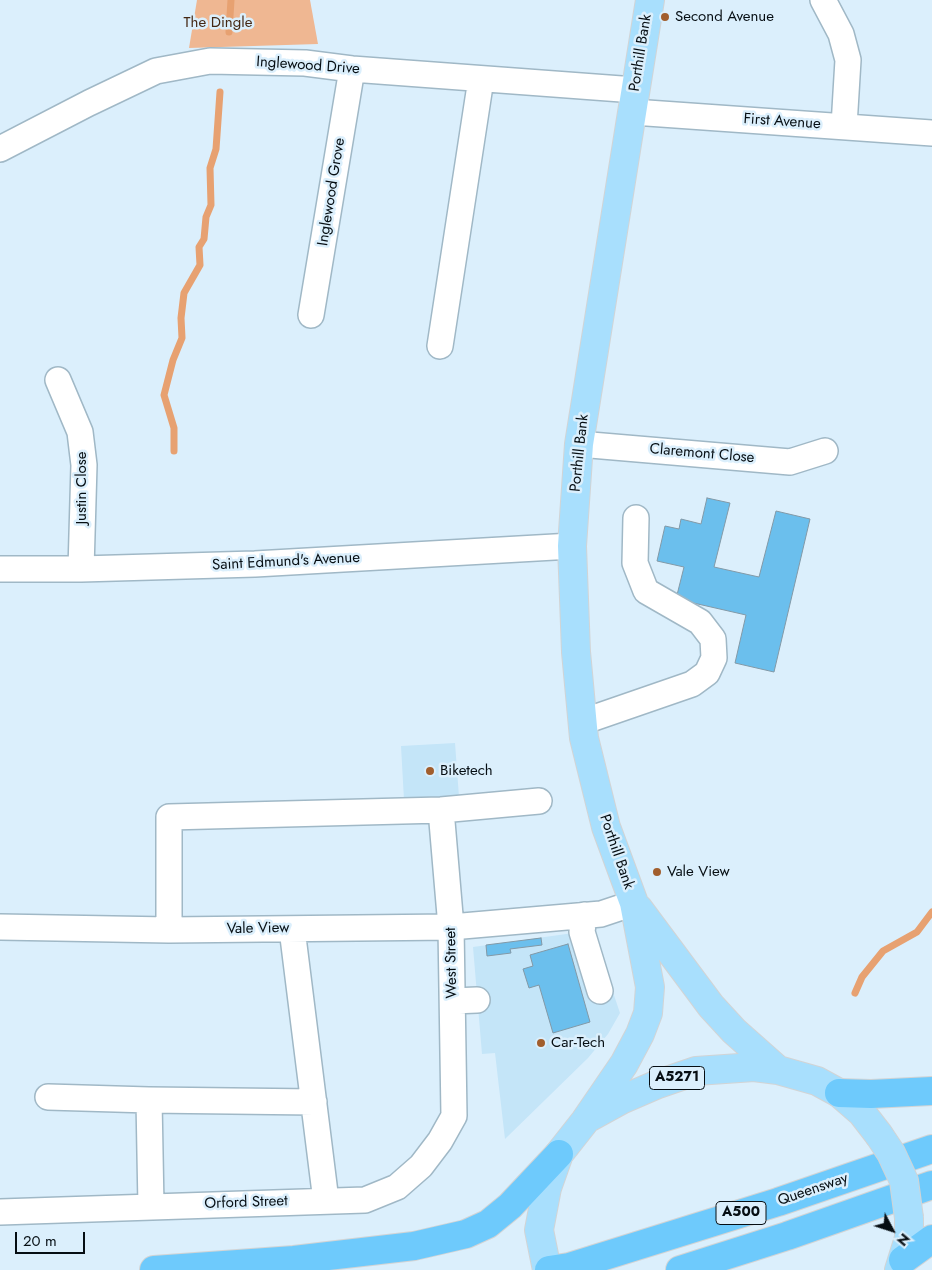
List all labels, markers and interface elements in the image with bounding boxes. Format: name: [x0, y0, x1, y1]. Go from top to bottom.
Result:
place label: Second Avenue: [675, 8, 774, 26]
marker: Second Avenue: [659, 11, 671, 23]
street label: Porthill Bank: [626, 13, 656, 93]
park label: The Dingle: [184, 14, 252, 32]
street label: Inglewood Drive: [256, 53, 360, 79]
street label: First Avenue: [743, 110, 821, 134]
street label: Inglewood Grove: [315, 137, 349, 247]
street label: Porthill Bank: [567, 413, 593, 493]
street label: Claremont Close: [649, 440, 755, 468]
street label: Justin Close: [73, 451, 91, 525]
street label: Saint Edmund's Avenue: [212, 549, 360, 575]
place label: Biketech: [440, 762, 493, 780]
marker: Biketech: [424, 765, 436, 777]
street label: Porthill Bank: [595, 812, 637, 892]
place label: Vale View: [667, 863, 730, 881]
marker: Vale View: [651, 866, 663, 878]
street label: Vale View: [226, 919, 290, 939]
street label: West Street: [442, 927, 462, 999]
place label: Car-Tech: [551, 1034, 605, 1052]
marker: Car-Tech: [535, 1037, 547, 1049]
road number: A5271: [650, 1066, 704, 1090]
street label: Queensway: [776, 1170, 850, 1210]
street label: Orford Street: [204, 1193, 288, 1213]
road number: A500: [716, 1202, 766, 1224]
north arrow: [867, 1205, 917, 1255]
scale bar: [18, 1222, 88, 1254]
text: N: [892, 1229, 915, 1250]
text: 20 m: [23, 1230, 57, 1252]

